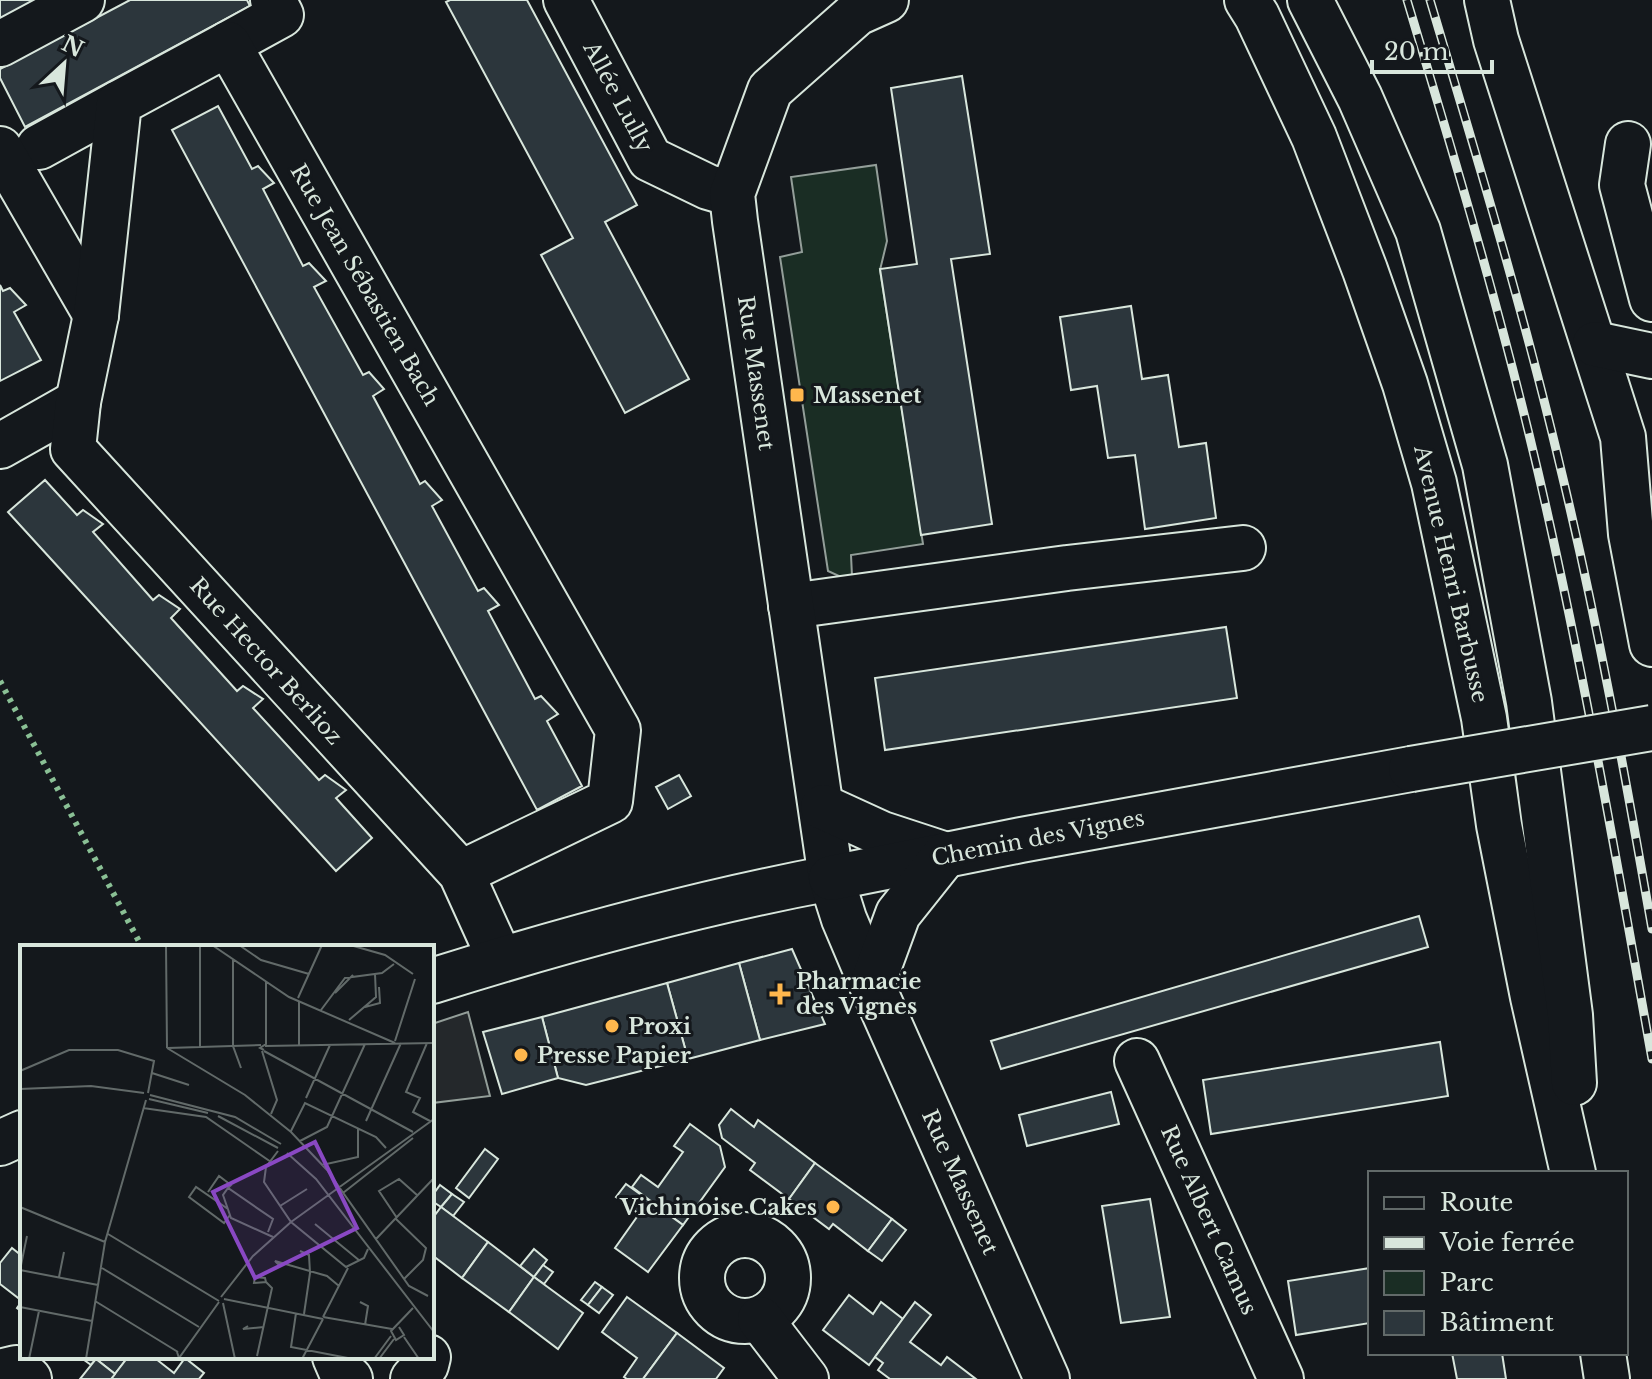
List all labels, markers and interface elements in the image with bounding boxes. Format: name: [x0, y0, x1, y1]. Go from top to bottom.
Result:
north arrow: [24, 24, 104, 104]
scale bar: [1372, 24, 1492, 74]
text: N: [57, 30, 88, 63]
street label: Allée Lully: [577, 36, 659, 157]
text: 20 m: [1384, 37, 1449, 66]
street label: Rue Jean Sébastien Bach: [285, 159, 445, 411]
street label: Rue Massenet: [732, 294, 780, 453]
place label: Massenet: [813, 382, 922, 409]
marker: Massenet: [788, 386, 806, 404]
street label: Avenue Henri Barbusse: [1408, 442, 1494, 705]
street label: Rue Hector Berlioz: [184, 572, 348, 750]
street label: Chemin des Vignes: [929, 804, 1147, 872]
inset map: [20, 945, 434, 1359]
place label: Pharmacie des Vignes: [796, 968, 921, 1020]
marker: Pharmacie des Vignes: [771, 985, 789, 1003]
place label: Proxi: [628, 1013, 691, 1040]
marker: Proxi: [603, 1017, 621, 1035]
place label: Presse Papier: [537, 1042, 691, 1069]
marker: Presse Papier: [512, 1046, 530, 1064]
street label: Rue Massenet: [916, 1105, 1004, 1259]
street label: Rue Albert Camus: [1155, 1121, 1263, 1319]
legend: [1368, 1171, 1628, 1355]
text: Route: [1440, 1188, 1513, 1217]
place label: Vichinoise Cakes: [619, 1194, 817, 1221]
marker: Vichinoise Cakes: [824, 1198, 842, 1216]
text: Voie ferrée: [1439, 1228, 1575, 1257]
text: Parc: [1440, 1268, 1494, 1297]
text: Bâtiment: [1440, 1308, 1554, 1337]

